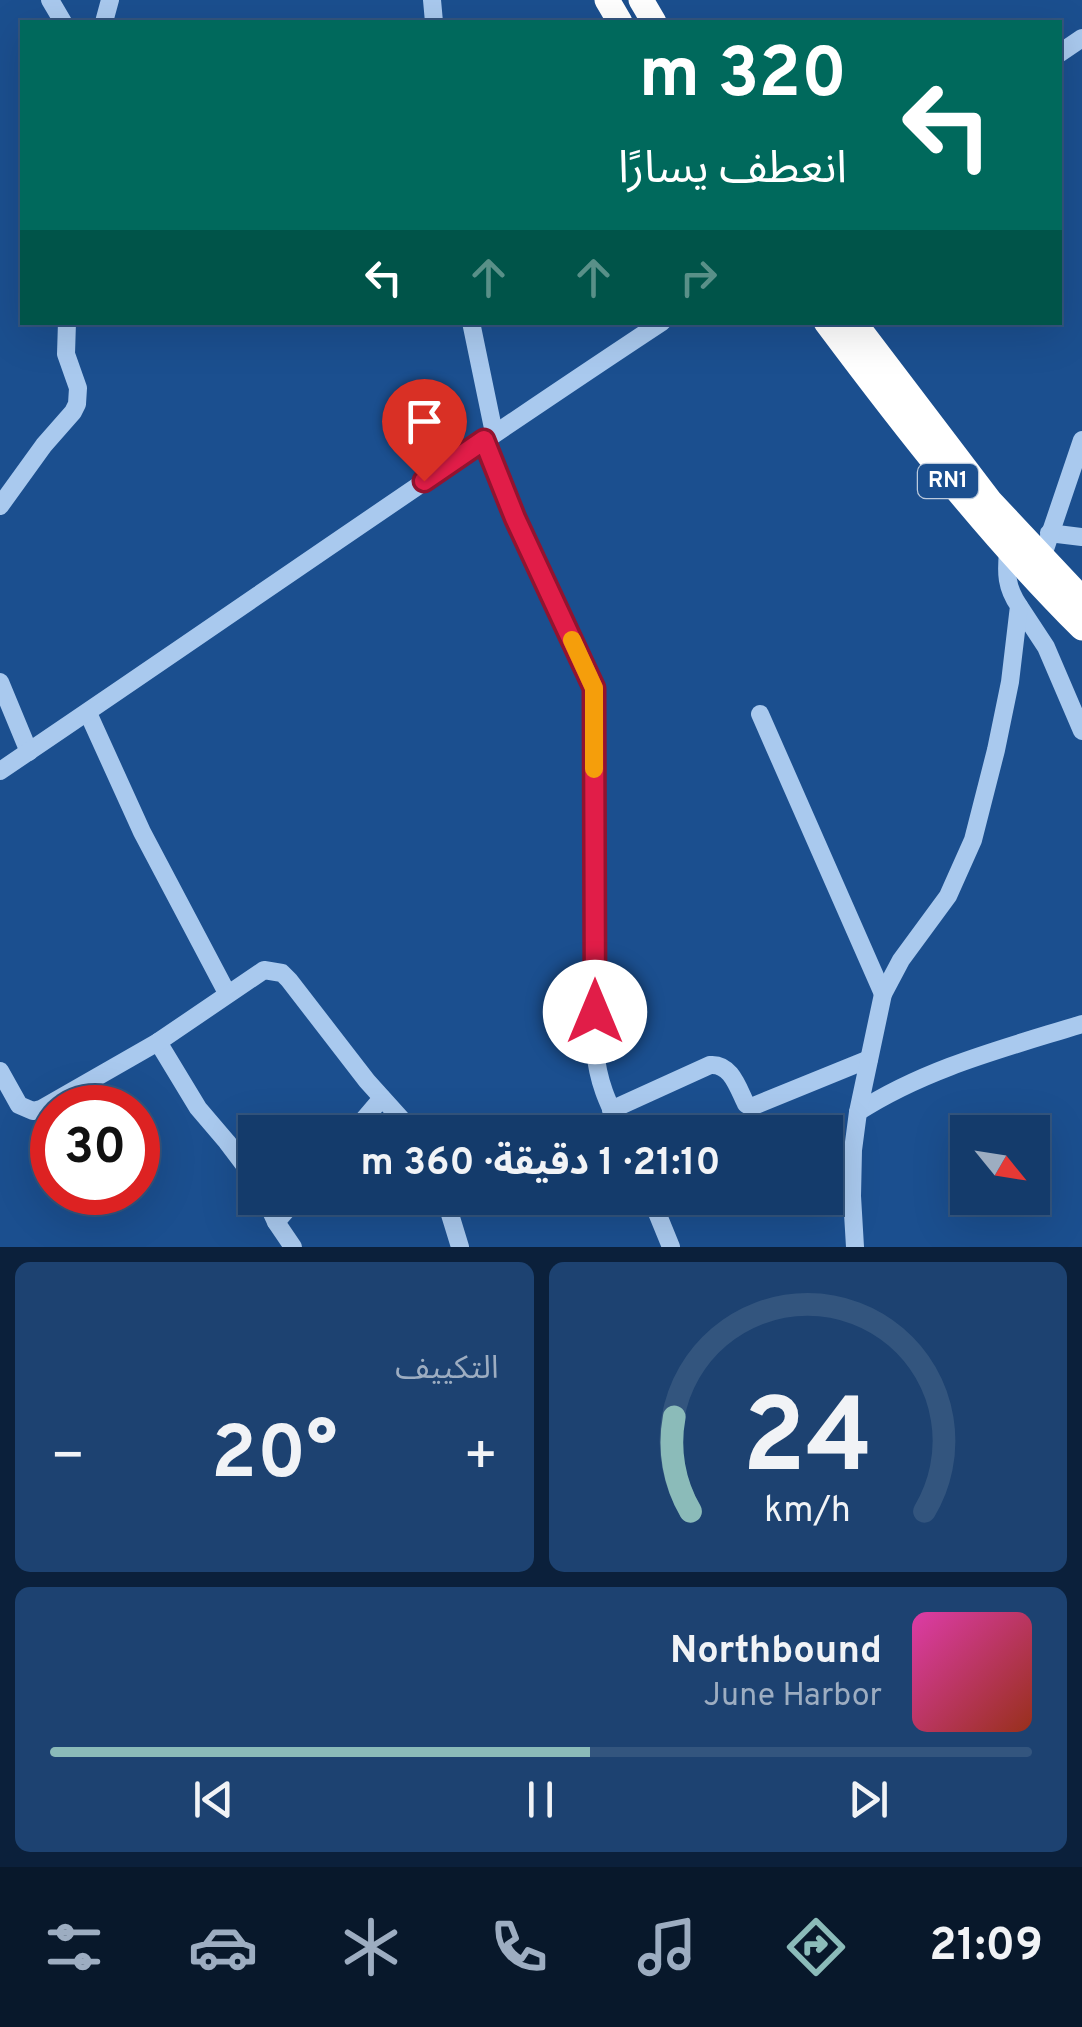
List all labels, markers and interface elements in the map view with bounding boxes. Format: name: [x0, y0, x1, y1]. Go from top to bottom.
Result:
text: 320 m: [639, 33, 847, 122]
icon: left: [882, 60, 1012, 190]
text: انعطف يسارًا: [618, 142, 847, 199]
icon: left: [356, 250, 411, 305]
icon: ahead: [461, 250, 516, 305]
icon: ahead: [566, 250, 621, 305]
icon: right: [671, 250, 726, 305]
pin: [382, 379, 467, 482]
icon: arrive: [397, 394, 452, 449]
road number: RN1: [918, 464, 978, 498]
position arrow: [543, 960, 647, 1064]
speed limit sign: 30: [30, 1085, 160, 1215]
north arrow: [950, 1115, 1050, 1215]
map controls: [950, 1115, 1050, 1215]
text: 21:10 · 1 دقيقة · 360 m: [360, 1140, 721, 1189]
text: التكييف: [395, 1350, 499, 1390]
text: 24: [743, 1377, 873, 1509]
text: 20°: [211, 1410, 337, 1505]
text: −: [50, 1424, 85, 1494]
text: +: [463, 1424, 499, 1494]
text: km/h: [764, 1489, 851, 1535]
text: Northbound: [670, 1628, 882, 1677]
text: June Harbor: [703, 1677, 882, 1717]
icon: previous: [186, 1772, 241, 1827]
icon: pause: [513, 1772, 568, 1827]
icon: next: [841, 1772, 896, 1827]
icon: filters: [39, 1912, 109, 1982]
icon: car: [188, 1912, 258, 1982]
icon: climate: [336, 1912, 406, 1982]
icon: phone: [484, 1912, 554, 1982]
icon: music: [632, 1912, 702, 1982]
icon: directions: [781, 1912, 851, 1982]
text: 21:09: [929, 1919, 1043, 1976]

